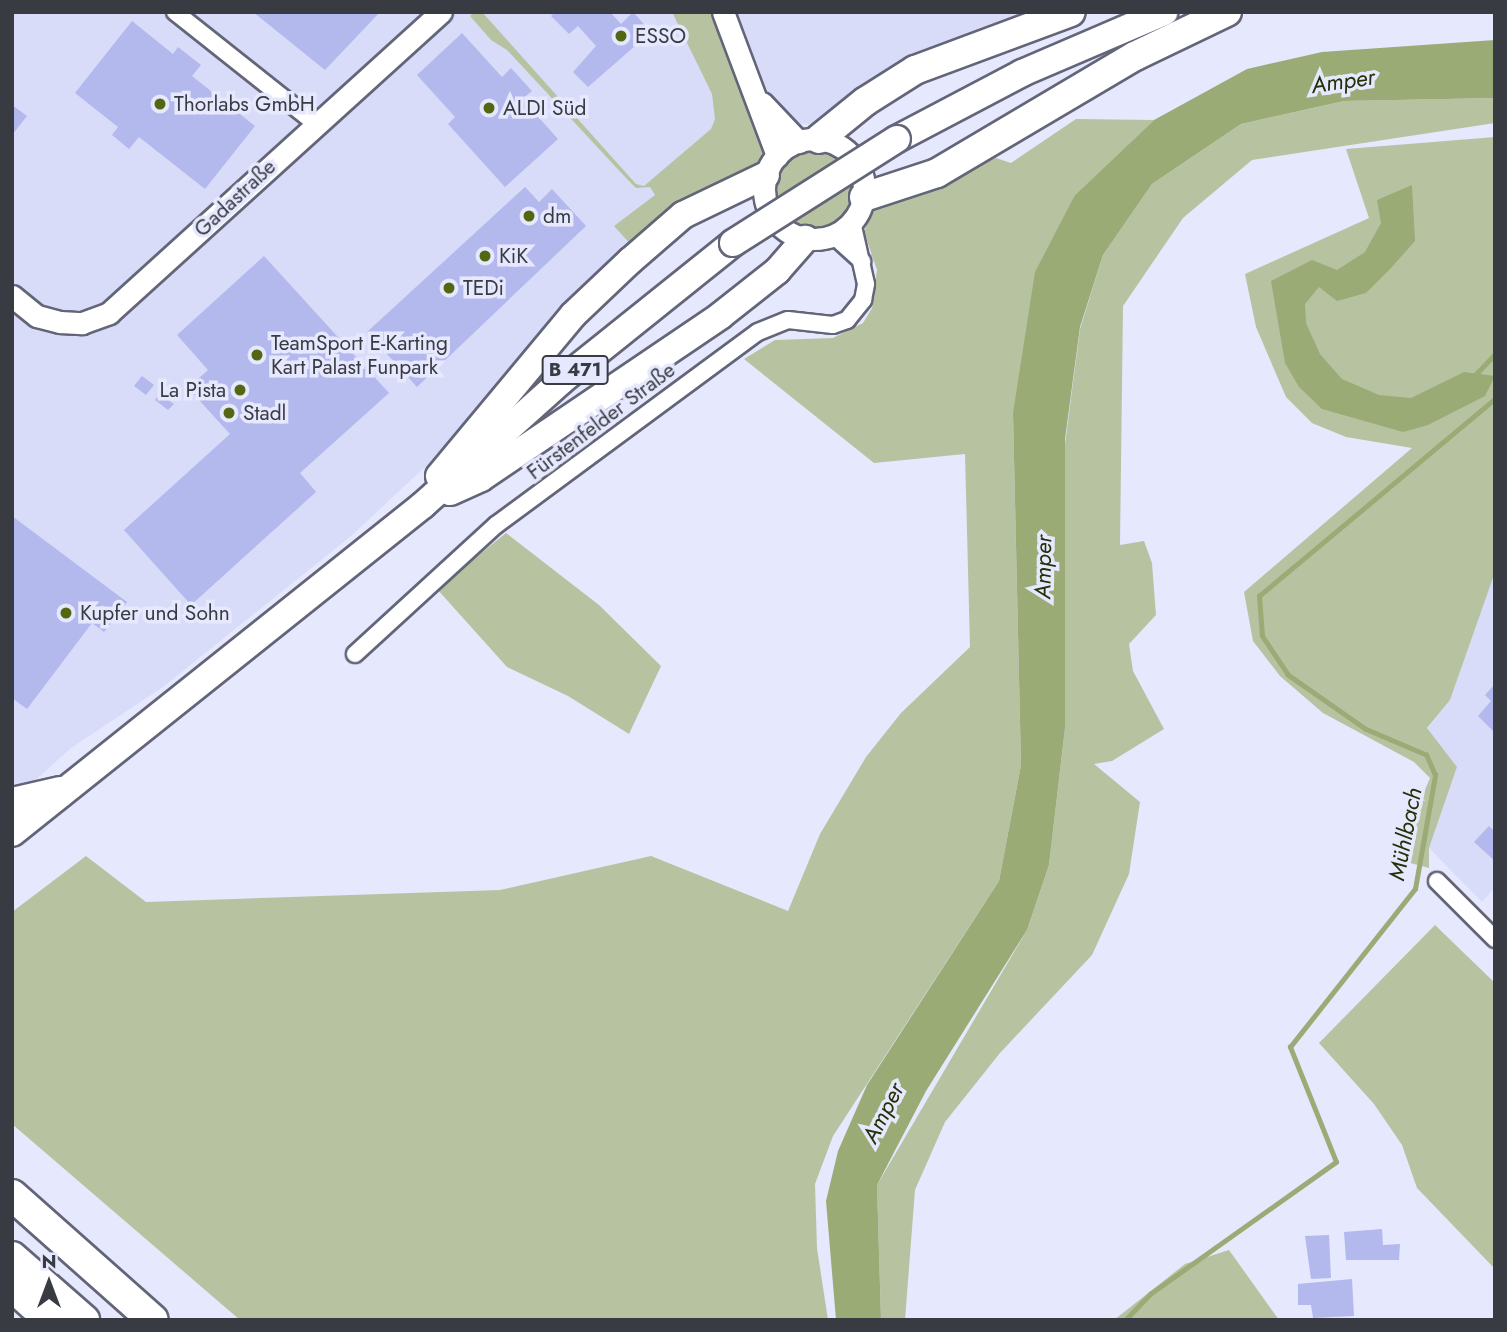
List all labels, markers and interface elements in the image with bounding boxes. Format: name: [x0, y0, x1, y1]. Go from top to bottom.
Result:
place label: ESSO: [635, 23, 686, 49]
marker: ESSO: [613, 28, 629, 44]
water label: Amper: [1309, 63, 1377, 99]
place label: Thorlabs GmbH: [174, 91, 315, 117]
place label: ALDI Süd: [503, 95, 587, 121]
marker: Thorlabs GmbH: [152, 96, 168, 112]
marker: ALDI Süd: [481, 100, 497, 116]
street label: Gadastraße: [189, 154, 281, 242]
place label: dm: [543, 203, 571, 229]
marker: dm: [521, 208, 537, 224]
place label: KiK: [499, 243, 528, 269]
marker: KiK: [477, 248, 493, 264]
place label: TEDi: [463, 275, 504, 301]
marker: TEDi: [441, 280, 457, 296]
place label: TeamSport E-Karting Kart Palast Funpark: [271, 330, 448, 380]
marker: TeamSport E-Karting Kart Palast Funpark: [249, 347, 265, 363]
road number: B 471: [540, 354, 610, 386]
street label: Fürstenfelder Straße: [522, 357, 680, 485]
place label: La Pista: [160, 377, 226, 403]
marker: La Pista: [232, 382, 248, 398]
place label: Stadl: [243, 400, 286, 426]
marker: Stadl: [221, 405, 237, 421]
water label: Amper: [1029, 535, 1057, 599]
place label: Kupfer und Sohn: [80, 600, 230, 626]
marker: Kupfer und Sohn: [58, 605, 74, 621]
water label: Mühlbach: [1382, 785, 1428, 883]
water label: Amper: [856, 1078, 910, 1148]
north arrow: [14, 1248, 84, 1318]
text: N: [41, 1248, 57, 1275]

